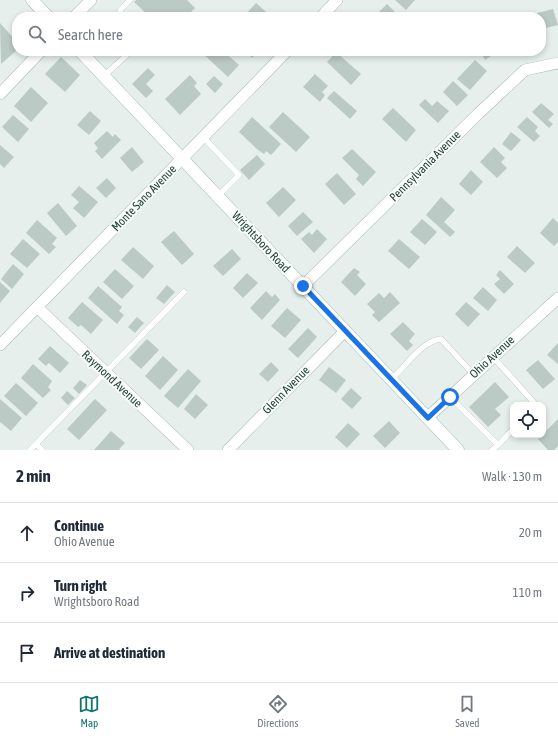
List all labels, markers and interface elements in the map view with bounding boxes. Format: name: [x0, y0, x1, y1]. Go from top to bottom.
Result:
search box: [12, 12, 546, 56]
icon: search: [26, 23, 48, 45]
text: Search here: [58, 26, 123, 43]
street label: Pennsylvania Avenue: [387, 128, 463, 204]
street label: Monte Sano Avenue: [109, 162, 179, 234]
street label: Wrightsboro Road: [229, 208, 293, 276]
route end: [294, 277, 312, 295]
street label: Ohio Avenue: [467, 333, 517, 381]
street label: Raymond Avenue: [79, 348, 145, 410]
street label: Glenn Avenue: [260, 363, 312, 417]
route start: [441, 388, 459, 406]
map controls: [510, 402, 546, 438]
button: locate: [510, 402, 546, 438]
text: 2 min: [16, 466, 51, 486]
text: Walk · 130 m: [482, 469, 542, 484]
text: Continue: [54, 517, 104, 534]
icon: ahead: [16, 522, 38, 544]
text: 20 m: [519, 525, 542, 540]
text: Ohio Avenue: [54, 534, 115, 549]
text: Turn right: [54, 577, 107, 594]
icon: right: [16, 582, 38, 604]
text: 110 m: [513, 585, 542, 600]
text: Wrightsboro Road: [54, 594, 139, 609]
icon: arrive: [16, 642, 38, 664]
text: Arrive at destination: [54, 644, 165, 661]
tab: Map: [78, 693, 100, 729]
tab: Directions: [257, 693, 298, 729]
tab: Saved: [455, 693, 480, 729]

